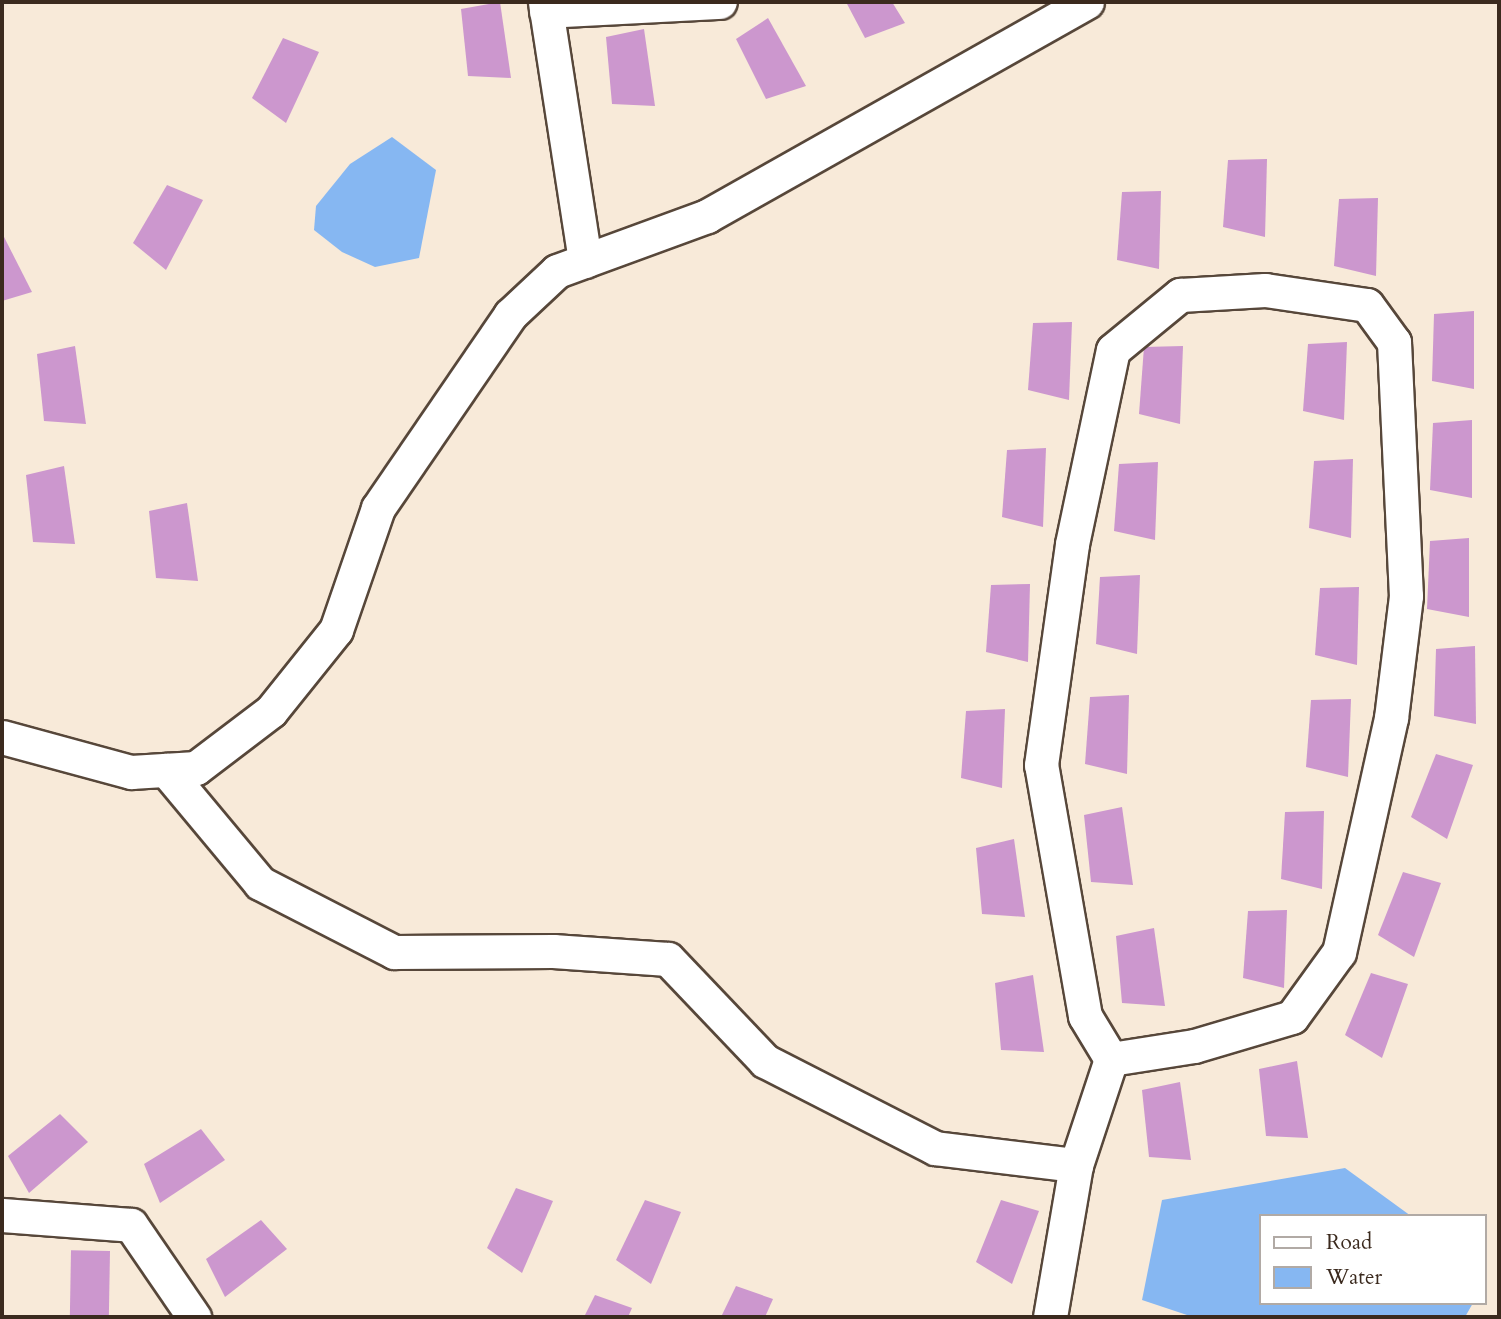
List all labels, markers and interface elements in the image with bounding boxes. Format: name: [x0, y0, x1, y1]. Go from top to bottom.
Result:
legend: [1260, 1214, 1487, 1305]
text: Road: [1326, 1228, 1372, 1257]
text: Water: [1326, 1263, 1382, 1292]

